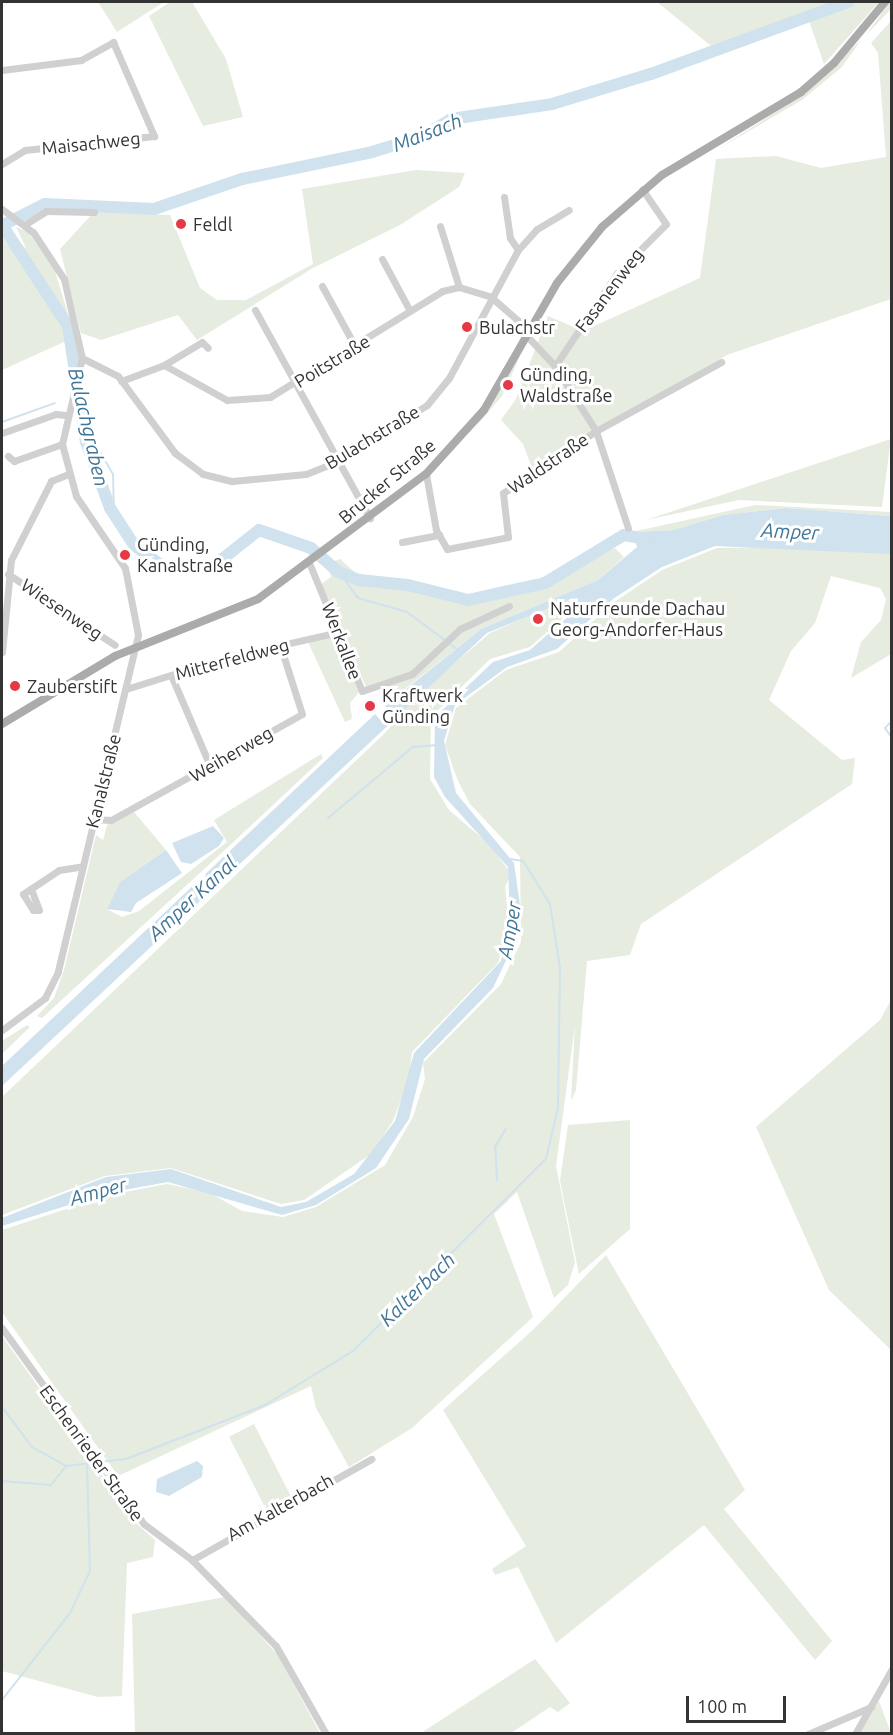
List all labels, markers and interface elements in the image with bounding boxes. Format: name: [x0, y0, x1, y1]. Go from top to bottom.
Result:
water label: Maisach: [389, 108, 465, 156]
street label: Maisachweg: [41, 127, 141, 159]
place label: Feldl: [193, 213, 232, 235]
marker: Feldl: [174, 217, 188, 231]
street label: Fasanenweg: [570, 244, 648, 336]
place label: Bulachstr: [479, 316, 555, 338]
marker: Bulachstr: [460, 320, 474, 334]
street label: Poitstraße: [290, 330, 374, 392]
place label: Günding, Waldstraße: [520, 364, 613, 406]
water label: Bulachgraben: [64, 365, 114, 489]
marker: Günding, Waldstraße: [501, 378, 515, 392]
street label: Bulachstraße: [321, 400, 423, 474]
street label: Waldstraße: [504, 428, 592, 498]
street label: Brucker Straße: [334, 434, 440, 528]
water label: Amper: [760, 518, 820, 544]
place label: Günding, Kanalstraße: [137, 534, 233, 576]
marker: Günding, Kanalstraße: [118, 548, 132, 562]
street label: Wiesenweg: [17, 574, 107, 644]
place label: Naturfreunde Dachau Georg-Andorfer-Haus: [550, 598, 725, 640]
street label: Werkallee: [317, 599, 367, 683]
marker: Naturfreunde Dachau Georg-Andorfer-Haus: [531, 612, 545, 626]
street label: Mitterfeldweg: [173, 633, 291, 685]
place label: Zauberstift: [27, 675, 117, 697]
marker: Zauberstift: [8, 679, 22, 693]
place label: Kraftwerk Günding: [382, 685, 463, 728]
marker: Kraftwerk Günding: [363, 699, 377, 713]
street label: Weiherweg: [186, 722, 276, 786]
street label: Kanalstraße: [81, 732, 125, 830]
water label: Amper Kanal: [143, 851, 241, 945]
water label: Amper: [492, 899, 526, 961]
water label: Amper: [67, 1172, 129, 1210]
water label: Kalterbach: [374, 1247, 460, 1331]
street label: Eschenrieder Straße: [35, 1381, 149, 1525]
street label: Am Kalterbach: [223, 1469, 337, 1545]
scale bar: [689, 1684, 790, 1722]
text: 100 m: [697, 1696, 747, 1716]

